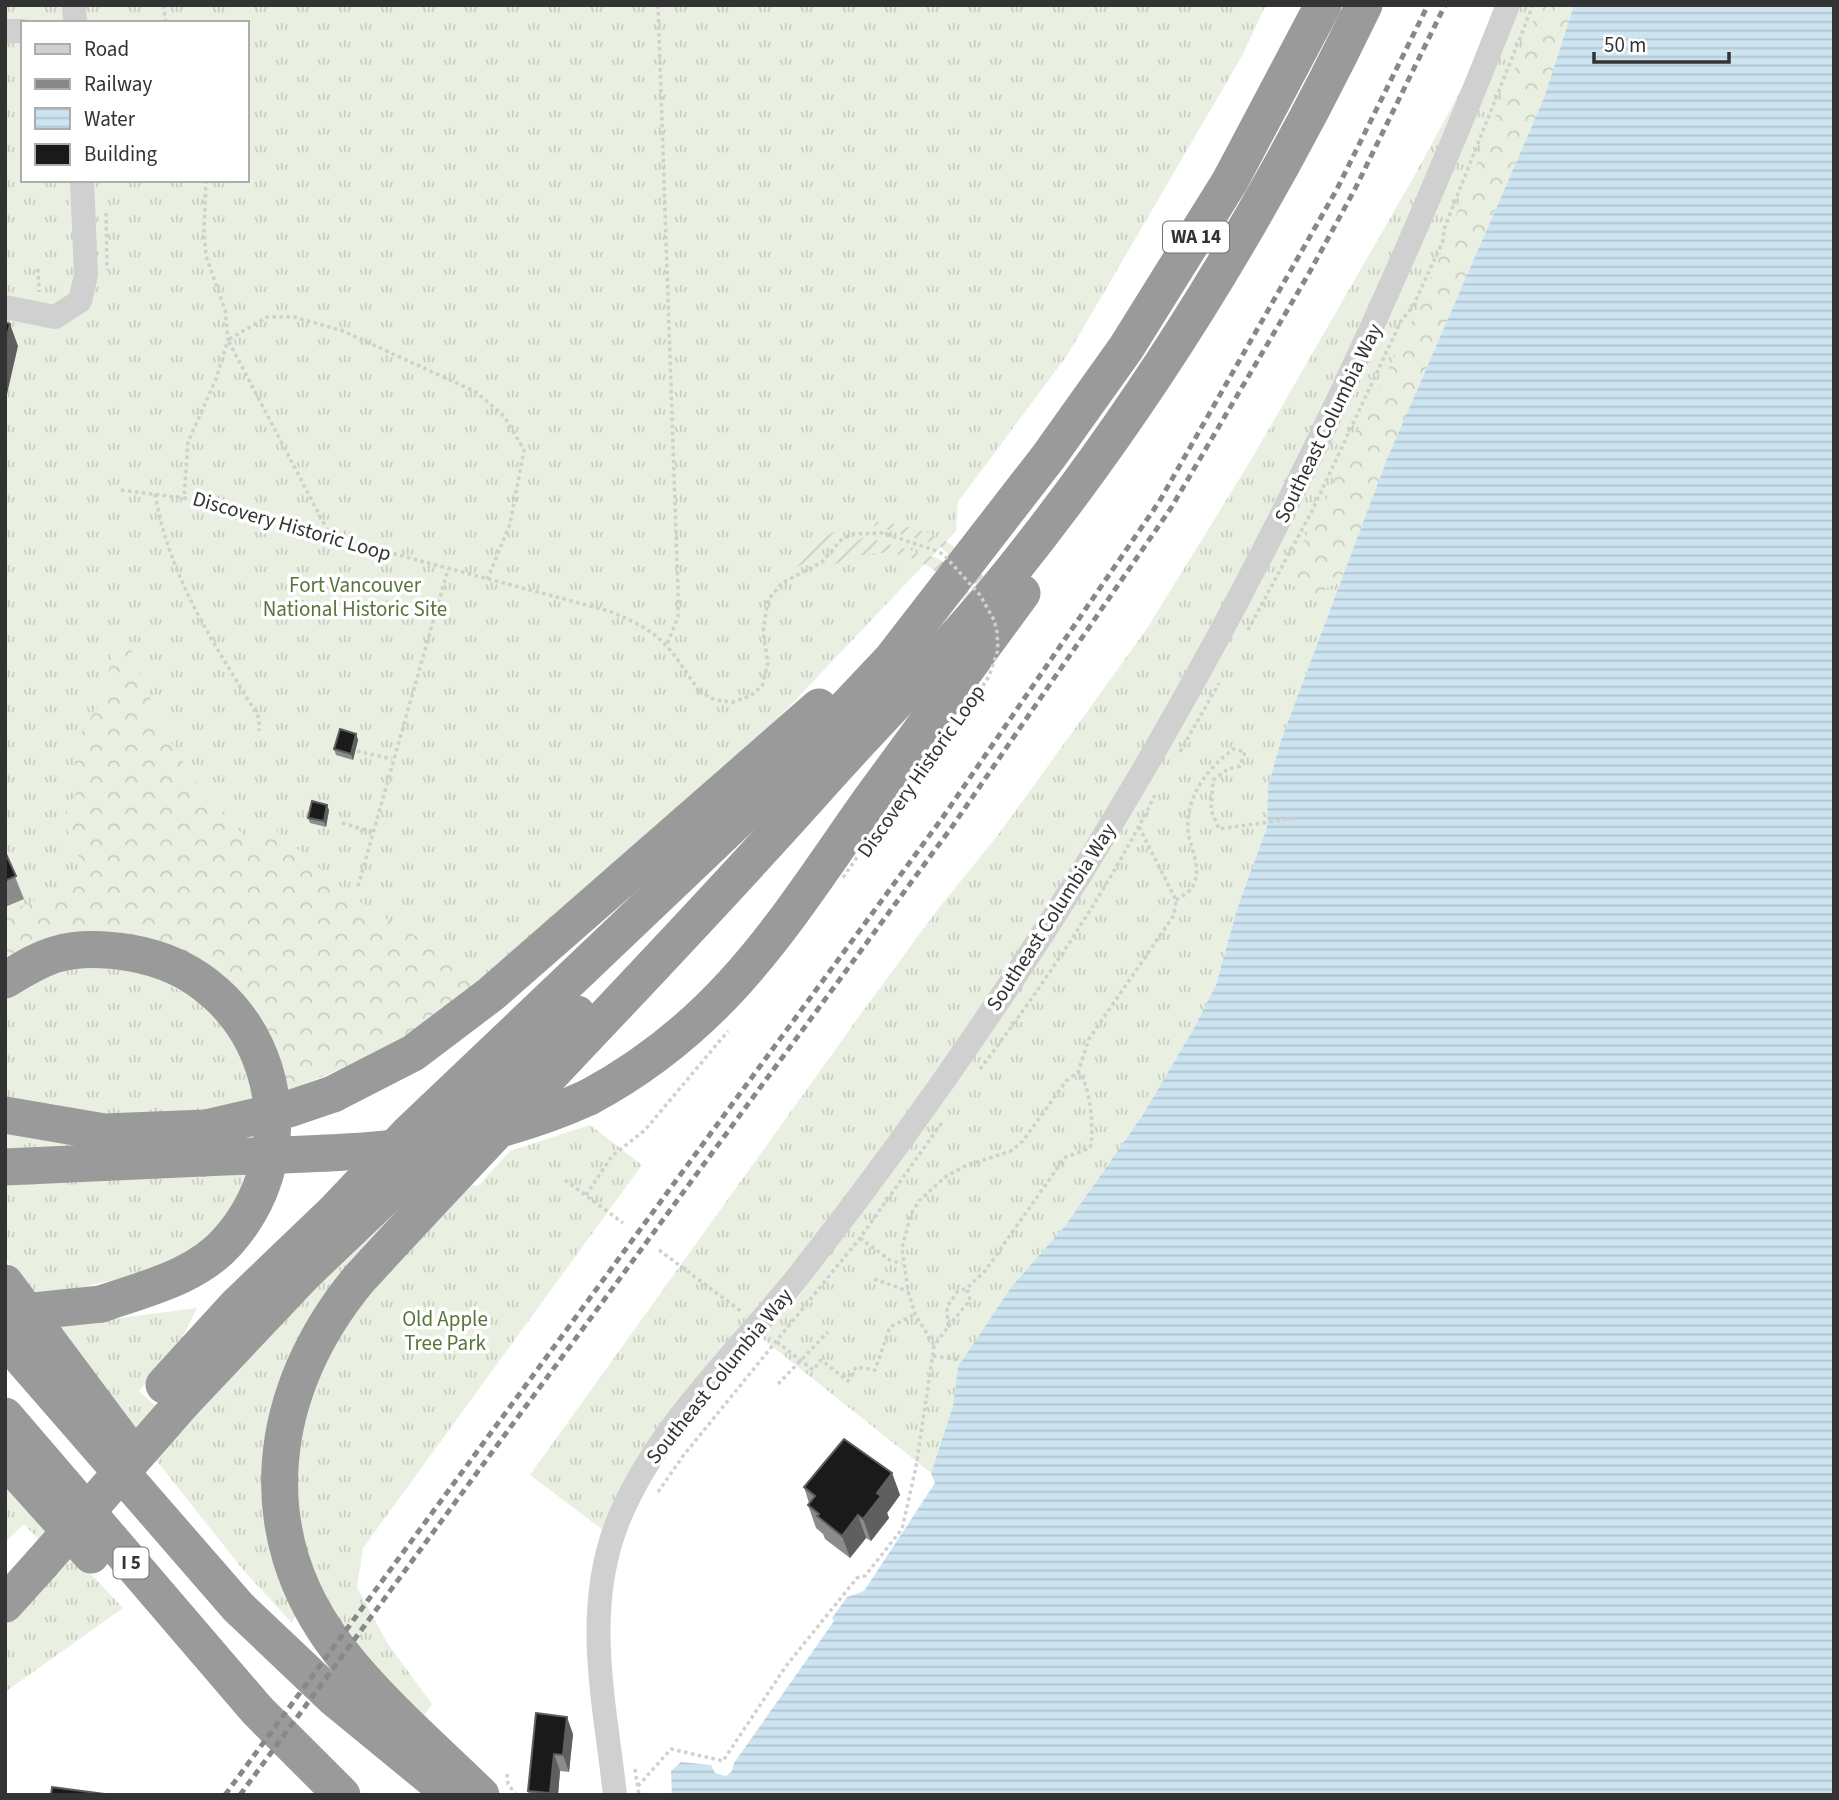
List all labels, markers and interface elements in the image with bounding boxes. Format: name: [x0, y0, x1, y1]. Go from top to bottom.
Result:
legend: [21, 21, 248, 182]
scale bar: [1594, 21, 1729, 65]
text: 50 m: [1604, 30, 1646, 60]
text: Road: [84, 34, 129, 64]
text: Railway: [84, 69, 152, 99]
text: Water: [84, 104, 136, 134]
text: Building: [84, 139, 158, 169]
road number: WA 14: [1163, 221, 1229, 252]
street label: Southeast Columbia Way: [1267, 318, 1389, 528]
street label: Discovery Historic Loop: [189, 483, 395, 569]
park label: Fort Vancouver National Historic Site: [263, 570, 447, 624]
street label: Discovery Historic Loop: [850, 678, 992, 864]
street label: Southeast Columbia Way: [979, 817, 1123, 1017]
street label: Southeast Columbia Way: [639, 1281, 800, 1470]
park label: Old Apple Tree Park: [402, 1304, 488, 1358]
road number: I 5: [114, 1548, 148, 1578]

